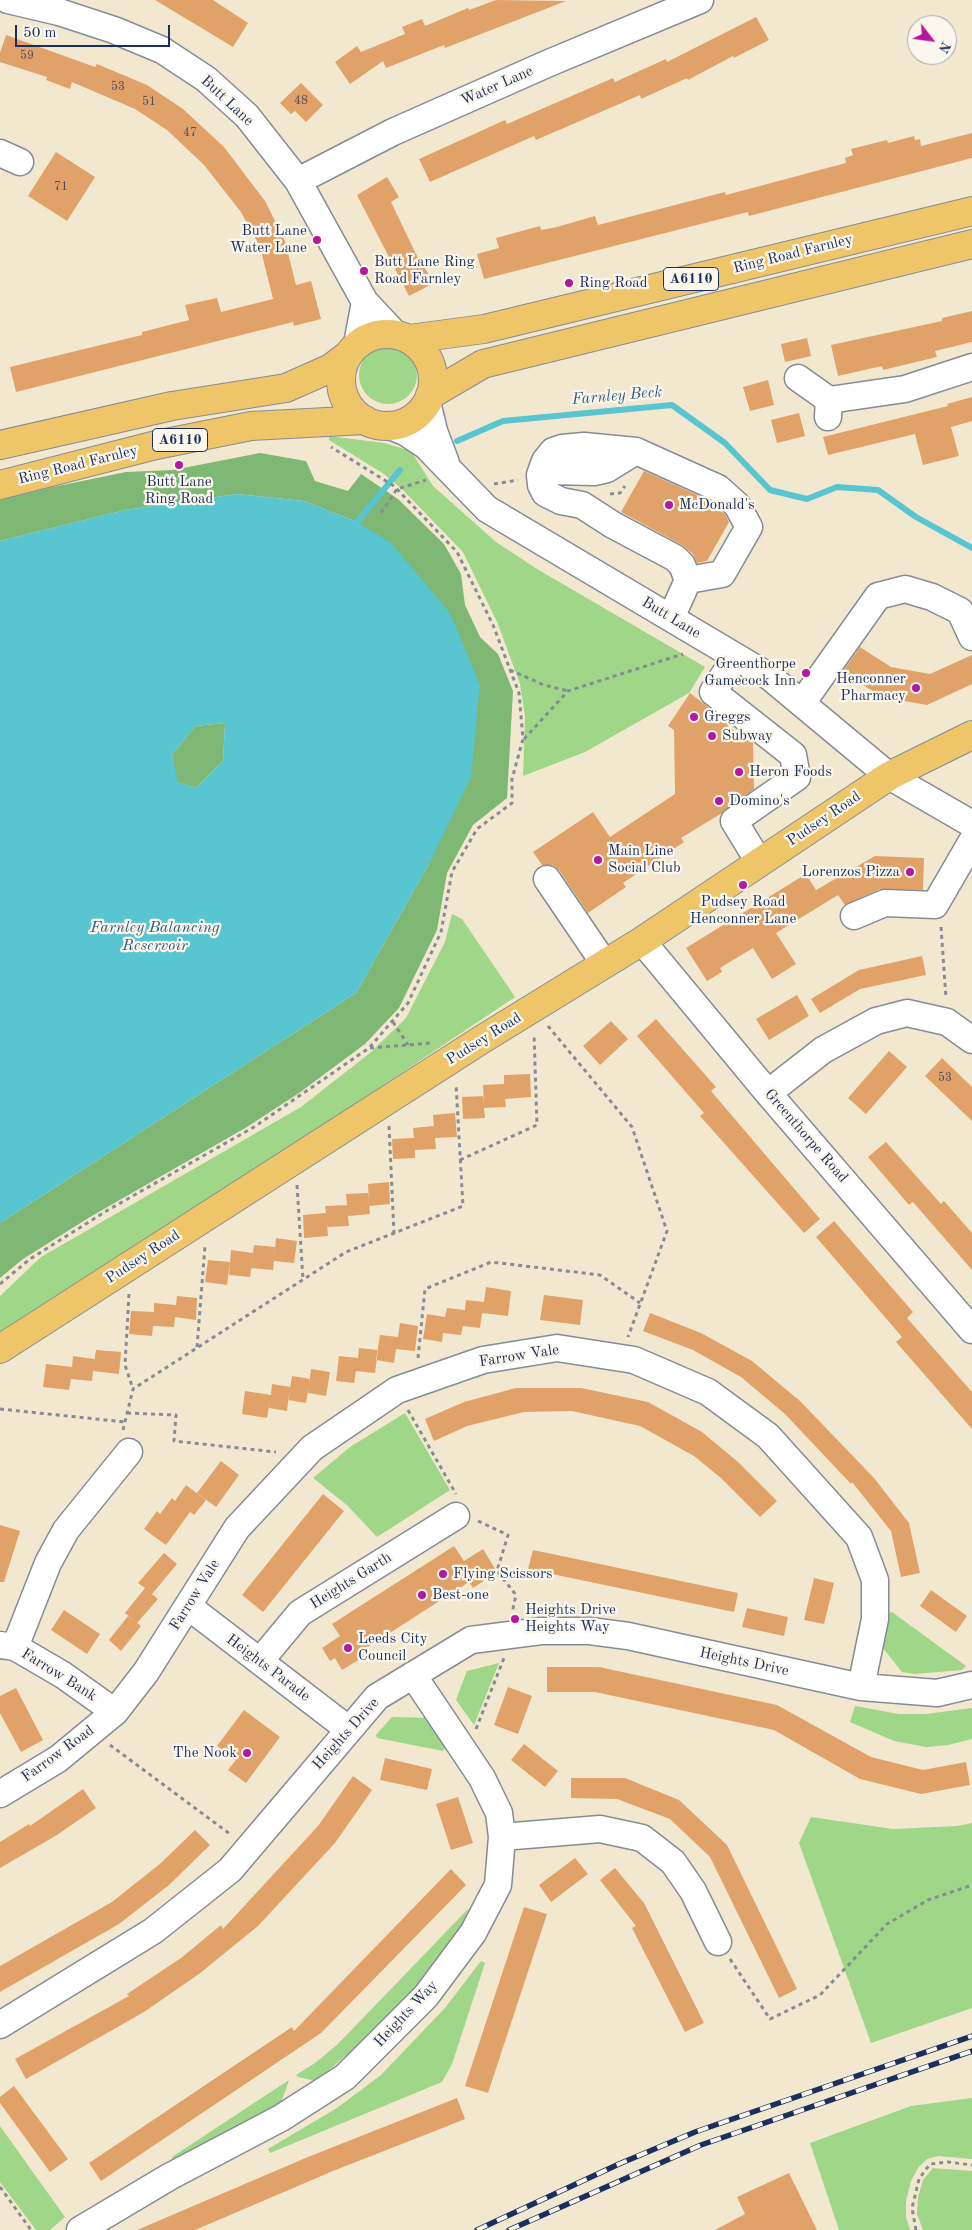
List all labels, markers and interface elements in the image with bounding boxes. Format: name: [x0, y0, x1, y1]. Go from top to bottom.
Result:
scale bar: [18, 15, 172, 47]
north arrow: [907, 15, 957, 65]
text: 50 m: [23, 26, 57, 41]
text: N: [935, 39, 953, 55]
house number: 59: [20, 49, 34, 63]
street label: Water Lane: [458, 62, 536, 110]
street label: Butt Lane: [197, 72, 257, 130]
house number: 53: [111, 80, 125, 94]
house number: 48: [294, 94, 308, 108]
house number: 51: [142, 95, 156, 109]
house number: 47: [183, 126, 197, 140]
house number: 71: [54, 180, 68, 194]
place label: Butt Lane Water Lane: [230, 222, 307, 257]
street label: Ring Road Farnley: [731, 230, 855, 278]
marker: Butt Lane Water Lane: [311, 234, 323, 246]
place label: Butt Lane Ring Road Farnley: [374, 253, 475, 288]
marker: Butt Lane Ring Road Farnley: [358, 265, 370, 277]
road number: A6110: [664, 268, 718, 290]
place label: Ring Road: [579, 274, 648, 292]
marker: Ring Road: [563, 277, 575, 289]
water label: Farnley Beck: [571, 382, 663, 410]
road number: A6110: [152, 428, 208, 452]
street label: Ring Road Farnley: [16, 441, 140, 489]
marker: Butt Lane Ring Road: [173, 459, 185, 471]
place label: Butt Lane Ring Road: [145, 473, 213, 508]
place label: McDonald's: [679, 496, 755, 514]
marker: McDonald's: [663, 499, 675, 511]
street label: Butt Lane: [638, 593, 704, 643]
place label: Greenthorpe Gamecock Inn: [704, 655, 796, 690]
marker: Greenthorpe Gamecock Inn: [800, 667, 812, 679]
place label: Henconner Pharmacy: [836, 670, 906, 705]
marker: Henconner Pharmacy: [910, 682, 922, 694]
place label: Greggs: [704, 708, 751, 726]
marker: Greggs: [688, 711, 700, 723]
place label: Subway: [722, 727, 773, 745]
marker: Subway: [706, 730, 718, 742]
place label: Heron Foods: [749, 763, 832, 781]
marker: Heron Foods: [733, 766, 745, 778]
street label: Pudsey Road: [784, 788, 864, 850]
place label: Domino's: [729, 792, 790, 810]
marker: Domino's: [713, 795, 725, 807]
place label: Main Line Social Club: [608, 842, 681, 877]
marker: Main Line Social Club: [592, 854, 604, 866]
place label: Lorenzos Pizza: [802, 863, 900, 881]
marker: Lorenzos Pizza: [904, 866, 916, 878]
marker: Pudsey Road Henconner Lane: [737, 879, 749, 891]
place label: Pudsey Road Henconner Lane: [690, 893, 796, 928]
water label: Farnley Balancing Reservoir: [90, 918, 220, 956]
street label: Pudsey Road: [443, 1009, 525, 1069]
house number: 53: [938, 1071, 952, 1085]
street label: Greenthorpe Road: [760, 1086, 852, 1186]
street label: Pudsey Road: [102, 1226, 184, 1288]
street label: Farrow Vale: [478, 1341, 560, 1371]
street label: Heights Garth: [307, 1549, 395, 1613]
street label: Farrow Vale: [166, 1556, 224, 1634]
place label: Flying Scissors: [453, 1565, 553, 1583]
marker: Flying Scissors: [437, 1568, 449, 1580]
place label: Best-one: [432, 1586, 489, 1604]
marker: Best-one: [416, 1589, 428, 1601]
place label: Heights Drive Heights Way: [525, 1601, 616, 1636]
marker: Heights Drive Heights Way: [509, 1613, 521, 1625]
place label: Leeds City Council: [358, 1630, 428, 1665]
street label: Heights Parade: [223, 1631, 313, 1705]
marker: Leeds City Council: [342, 1642, 354, 1654]
street label: Heights Drive: [698, 1644, 790, 1680]
street label: Farrow Bank: [18, 1645, 100, 1705]
street label: Heights Drive: [309, 1694, 383, 1774]
street label: Farrow Road: [18, 1722, 98, 1786]
place label: The Nook: [173, 1744, 237, 1762]
marker: The Nook: [241, 1747, 253, 1759]
street label: Heights Way: [370, 1977, 442, 2051]

